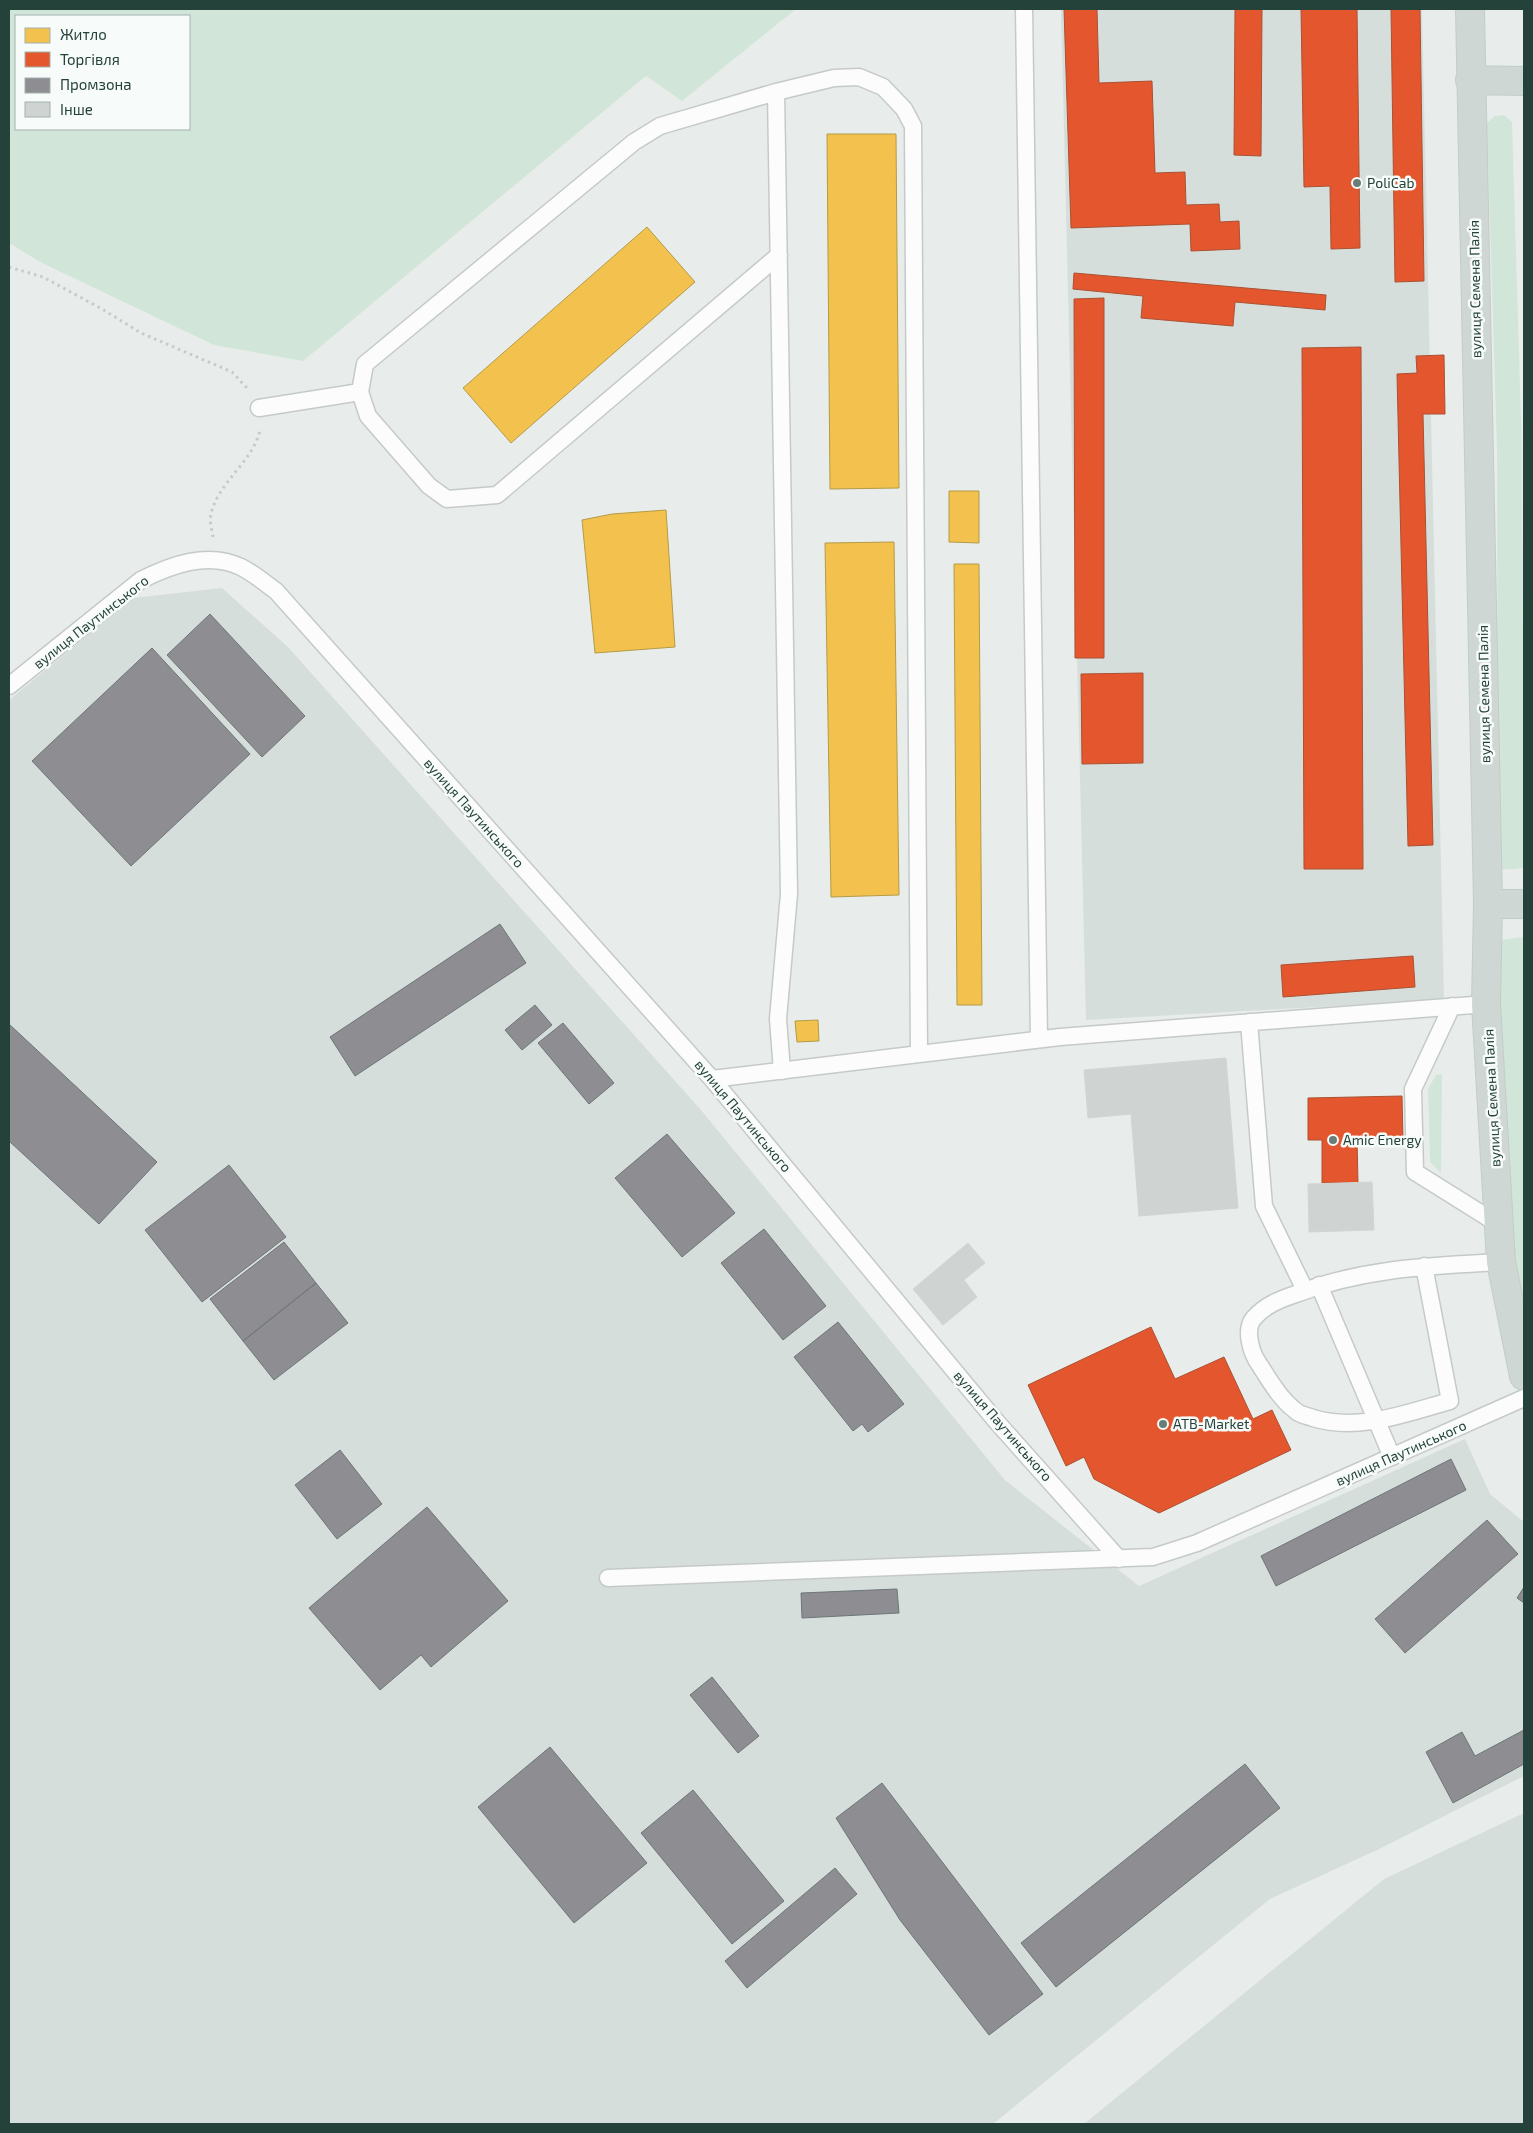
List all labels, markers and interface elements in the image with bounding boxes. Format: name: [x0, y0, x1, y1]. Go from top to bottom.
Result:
legend: [15, 15, 190, 130]
text: Житло: [60, 25, 107, 43]
text: Торгівля: [60, 50, 120, 68]
text: Промзона: [60, 75, 132, 93]
text: Інше: [60, 100, 93, 118]
place label: PoliCab: [1367, 174, 1414, 191]
marker: PoliCab: [1351, 177, 1363, 189]
street label: вулиця Семена Палія: [1465, 220, 1484, 358]
street label: вулиця Паутинського: [30, 571, 152, 672]
street label: вулиця Семена Палія: [1474, 625, 1493, 763]
street label: вулиця Паутинського: [421, 754, 528, 871]
street label: вулиця Семена Палія: [1479, 1029, 1504, 1168]
street label: вулиця Паутинського: [691, 1056, 795, 1175]
place label: Amic Energy: [1343, 1131, 1422, 1148]
marker: Amic Energy: [1327, 1134, 1339, 1146]
street label: вулиця Паутинського: [951, 1367, 1056, 1485]
place label: ATB-Market: [1173, 1415, 1249, 1432]
street label: вулиця Паутинського: [1333, 1416, 1469, 1489]
marker: ATB-Market: [1157, 1418, 1169, 1430]

